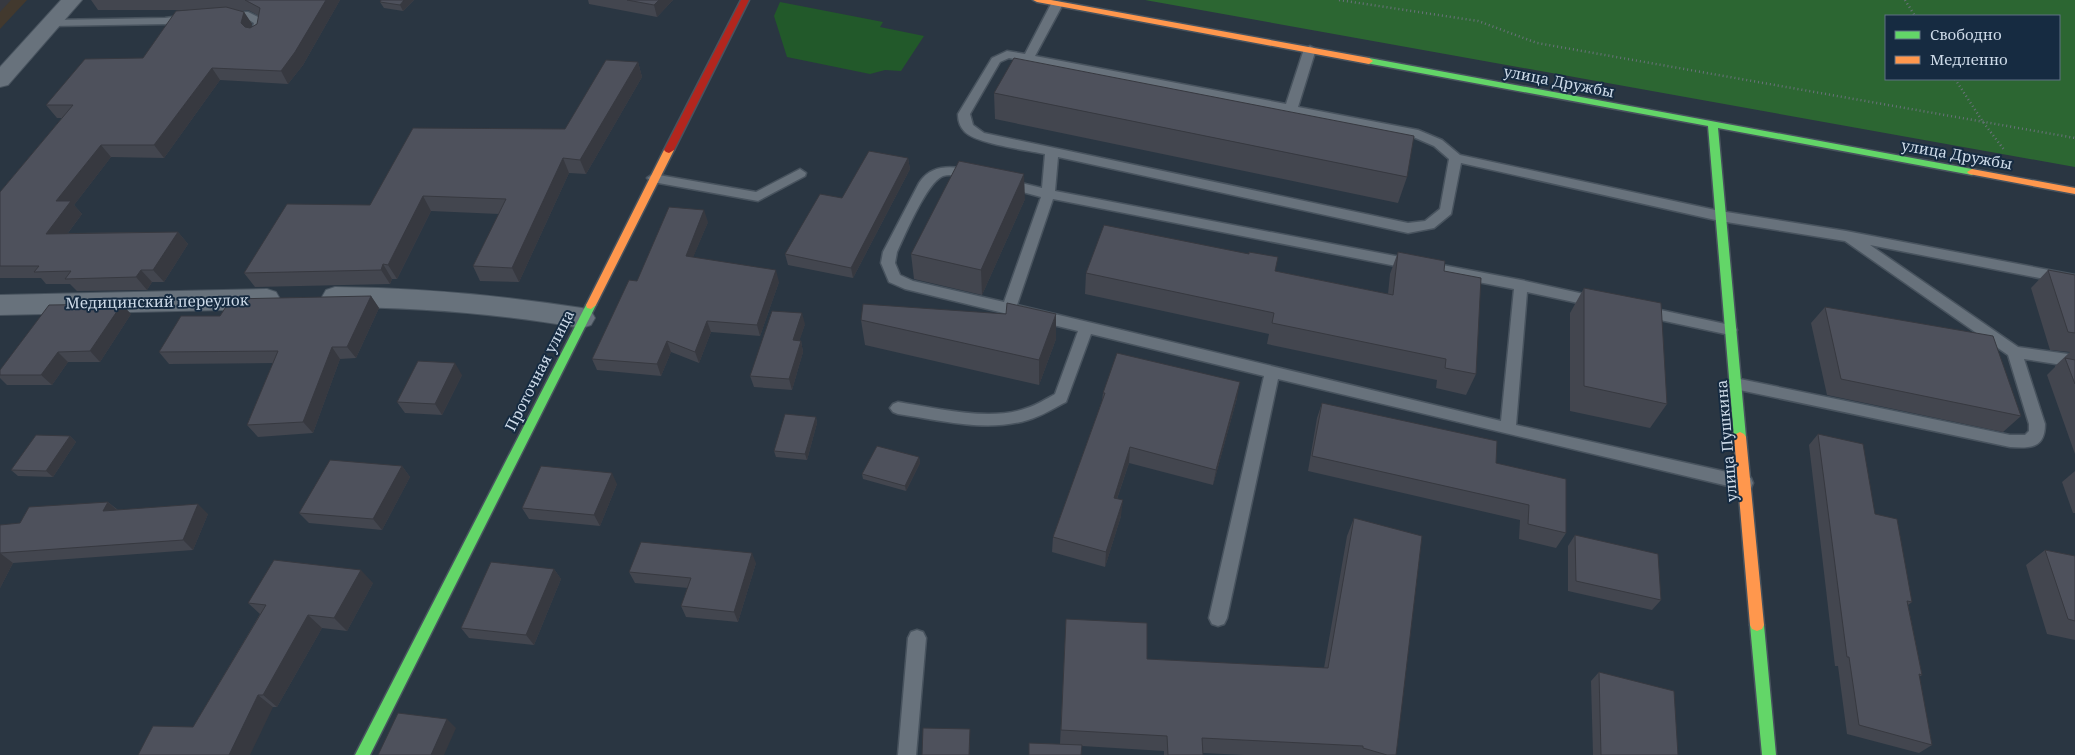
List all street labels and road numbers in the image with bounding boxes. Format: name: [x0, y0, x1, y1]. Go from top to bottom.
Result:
street label: улица Дружбы: [1502, 60, 1616, 102]
street label: улица Дружбы: [1900, 134, 2014, 174]
street label: Медицинский переулок: [65, 289, 249, 313]
street label: Проточная улица: [500, 306, 578, 434]
street label: улица Пушкина: [1711, 379, 1741, 503]

